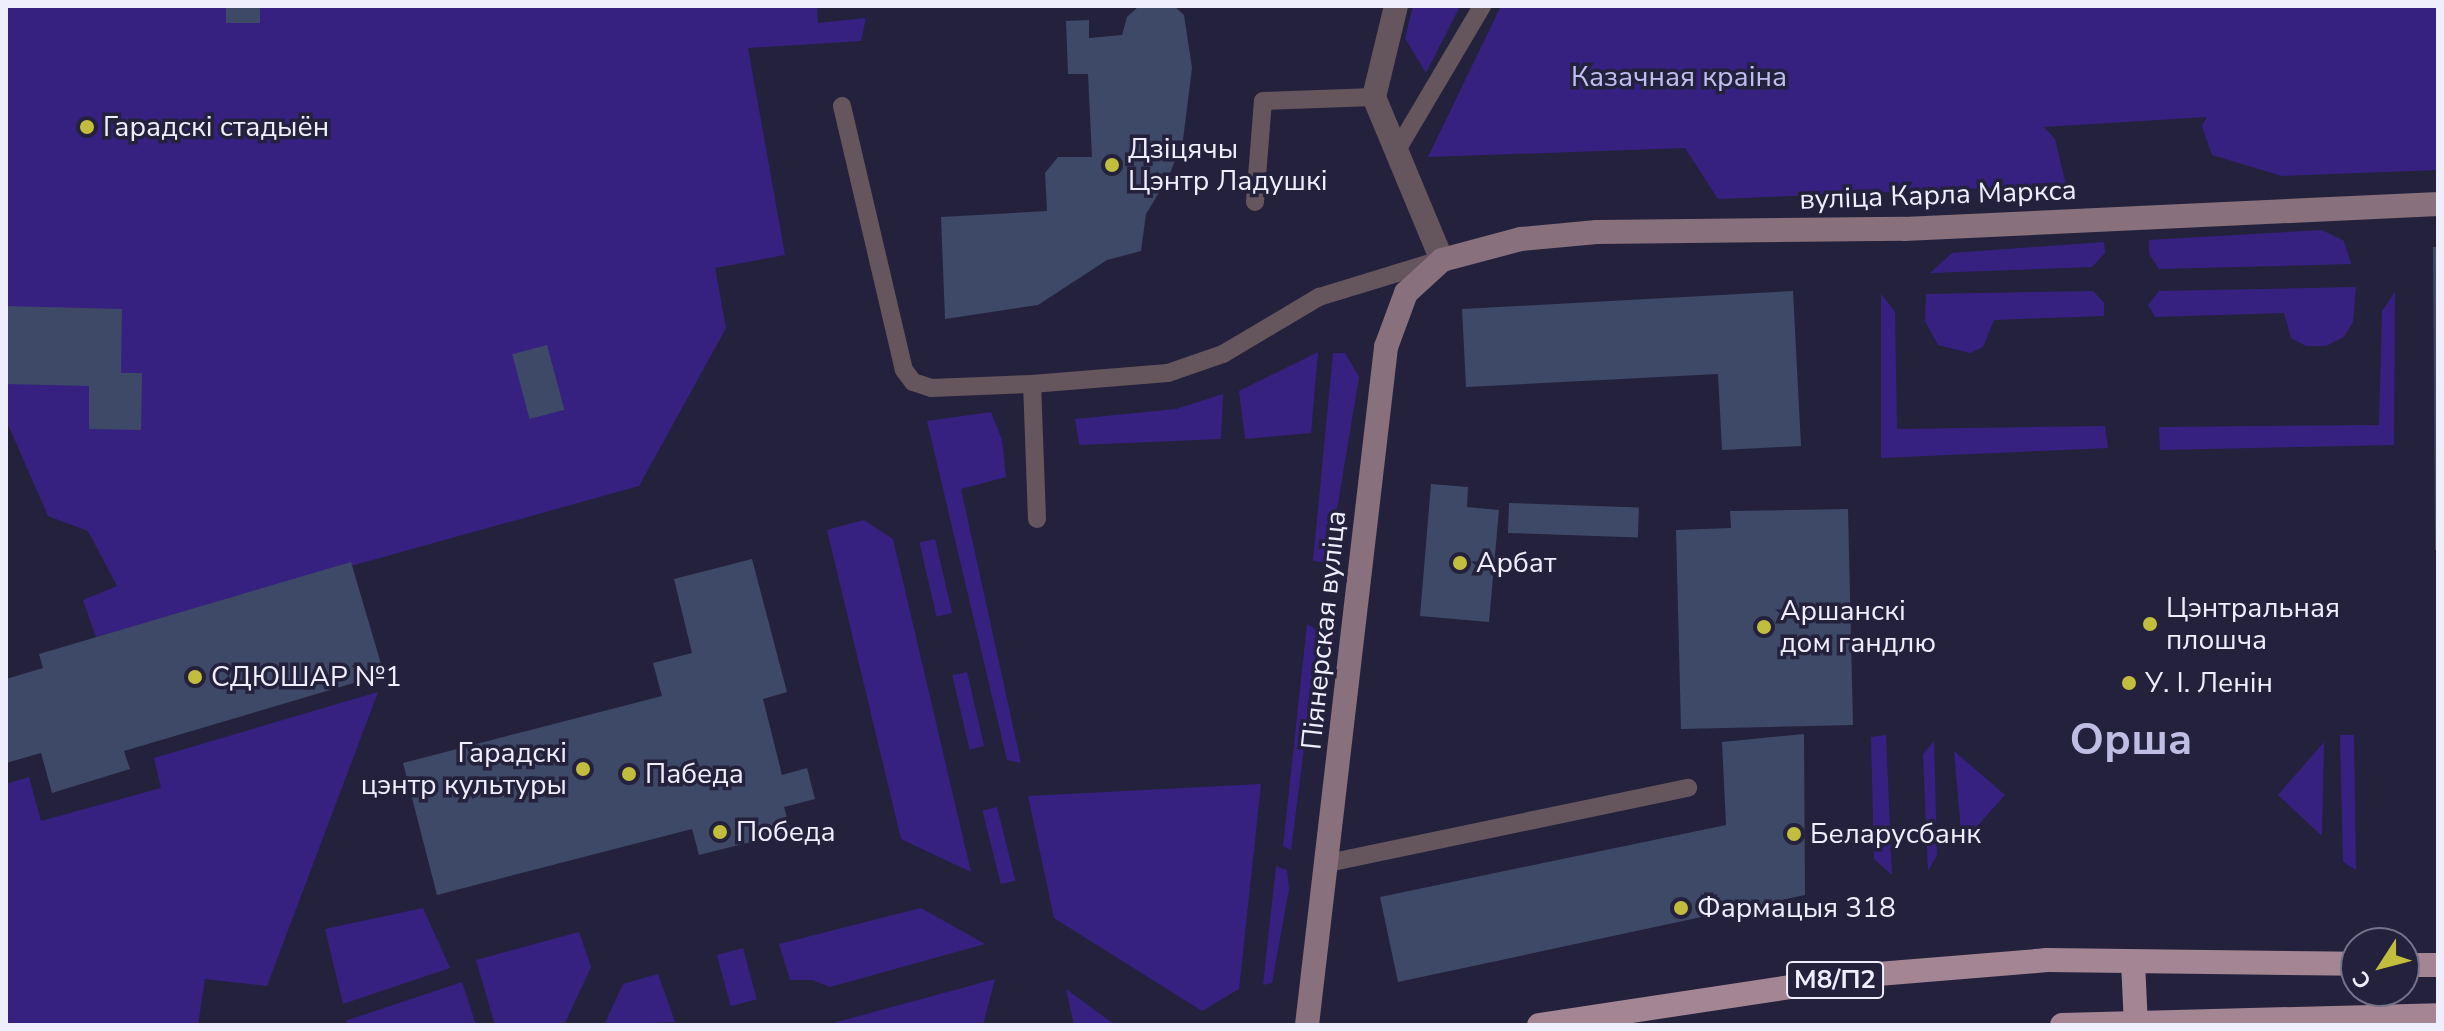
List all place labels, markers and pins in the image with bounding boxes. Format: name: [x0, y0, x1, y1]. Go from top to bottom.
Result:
place label: Гарадскі стадыён: [103, 110, 329, 144]
marker: Гарадскі стадыён: [78, 118, 96, 136]
place label: Дзіцячы Цэнтр Ладушкі: [1128, 132, 1327, 198]
marker: Дзіцячы Цэнтр Ладушкі: [1103, 156, 1121, 174]
place label: Арбат: [1476, 546, 1556, 580]
marker: Арбат: [1451, 554, 1469, 572]
place label: Цэнтральная плошча: [2166, 591, 2340, 657]
place label: Аршанскі дом гандлю: [1780, 594, 1936, 660]
marker: Цэнтральная плошча: [2141, 615, 2159, 633]
marker: Аршанскі дом гандлю: [1755, 618, 1773, 636]
place label: СДЮШАР №1: [211, 660, 402, 694]
place label: У. І. Ленін: [2145, 666, 2273, 700]
marker: СДЮШАР №1: [186, 668, 204, 686]
marker: У. І. Ленін: [2120, 674, 2138, 692]
place label: Гарадскі цэнтр культуры: [361, 736, 567, 802]
place label: Пабеда: [645, 757, 744, 791]
marker: Гарадскі цэнтр культуры: [574, 760, 592, 778]
marker: Пабеда: [620, 765, 638, 783]
place label: Победа: [736, 815, 836, 849]
place label: Беларусбанк: [1810, 817, 1981, 851]
marker: Победа: [711, 823, 729, 841]
marker: Беларусбанк: [1785, 825, 1803, 843]
place label: Фармацыя 318: [1697, 891, 1896, 925]
marker: Фармацыя 318: [1672, 899, 1690, 917]

